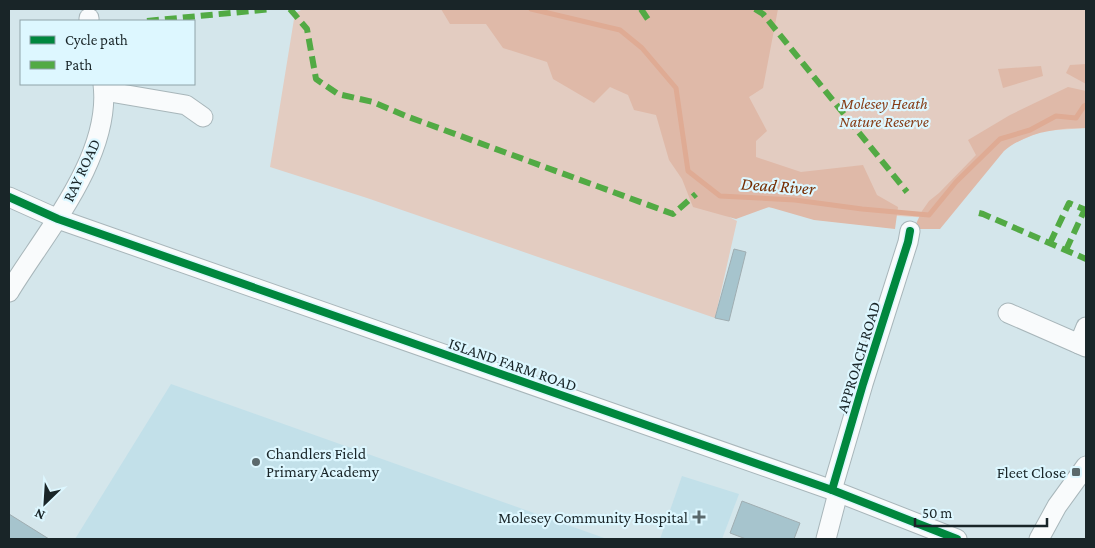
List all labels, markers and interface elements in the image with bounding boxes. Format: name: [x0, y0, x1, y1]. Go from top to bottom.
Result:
legend: [20, 20, 195, 85]
text: Cycle path: [65, 32, 128, 49]
text: Path: [65, 57, 92, 73]
park label: Molesey Heath Nature Reserve: [839, 95, 929, 130]
street label: RAY ROAD: [60, 136, 103, 204]
water label: Dead River: [740, 173, 817, 199]
street label: APPROACH ROAD: [833, 299, 883, 415]
street label: ISLAND FARM ROAD: [447, 335, 579, 394]
place label: Chandlers Field Primary Academy: [266, 445, 380, 481]
marker: Chandlers Field Primary Academy: [250, 456, 262, 468]
place label: Fleet Close: [997, 464, 1066, 481]
marker: Fleet Close: [1070, 466, 1082, 478]
north arrow: [20, 478, 70, 528]
scale bar: [915, 496, 1048, 528]
text: N: [31, 505, 47, 524]
text: 50 m: [922, 505, 952, 521]
place label: Molesey Community Hospital: [498, 509, 688, 527]
marker: Molesey Community Hospital: [692, 510, 706, 524]

